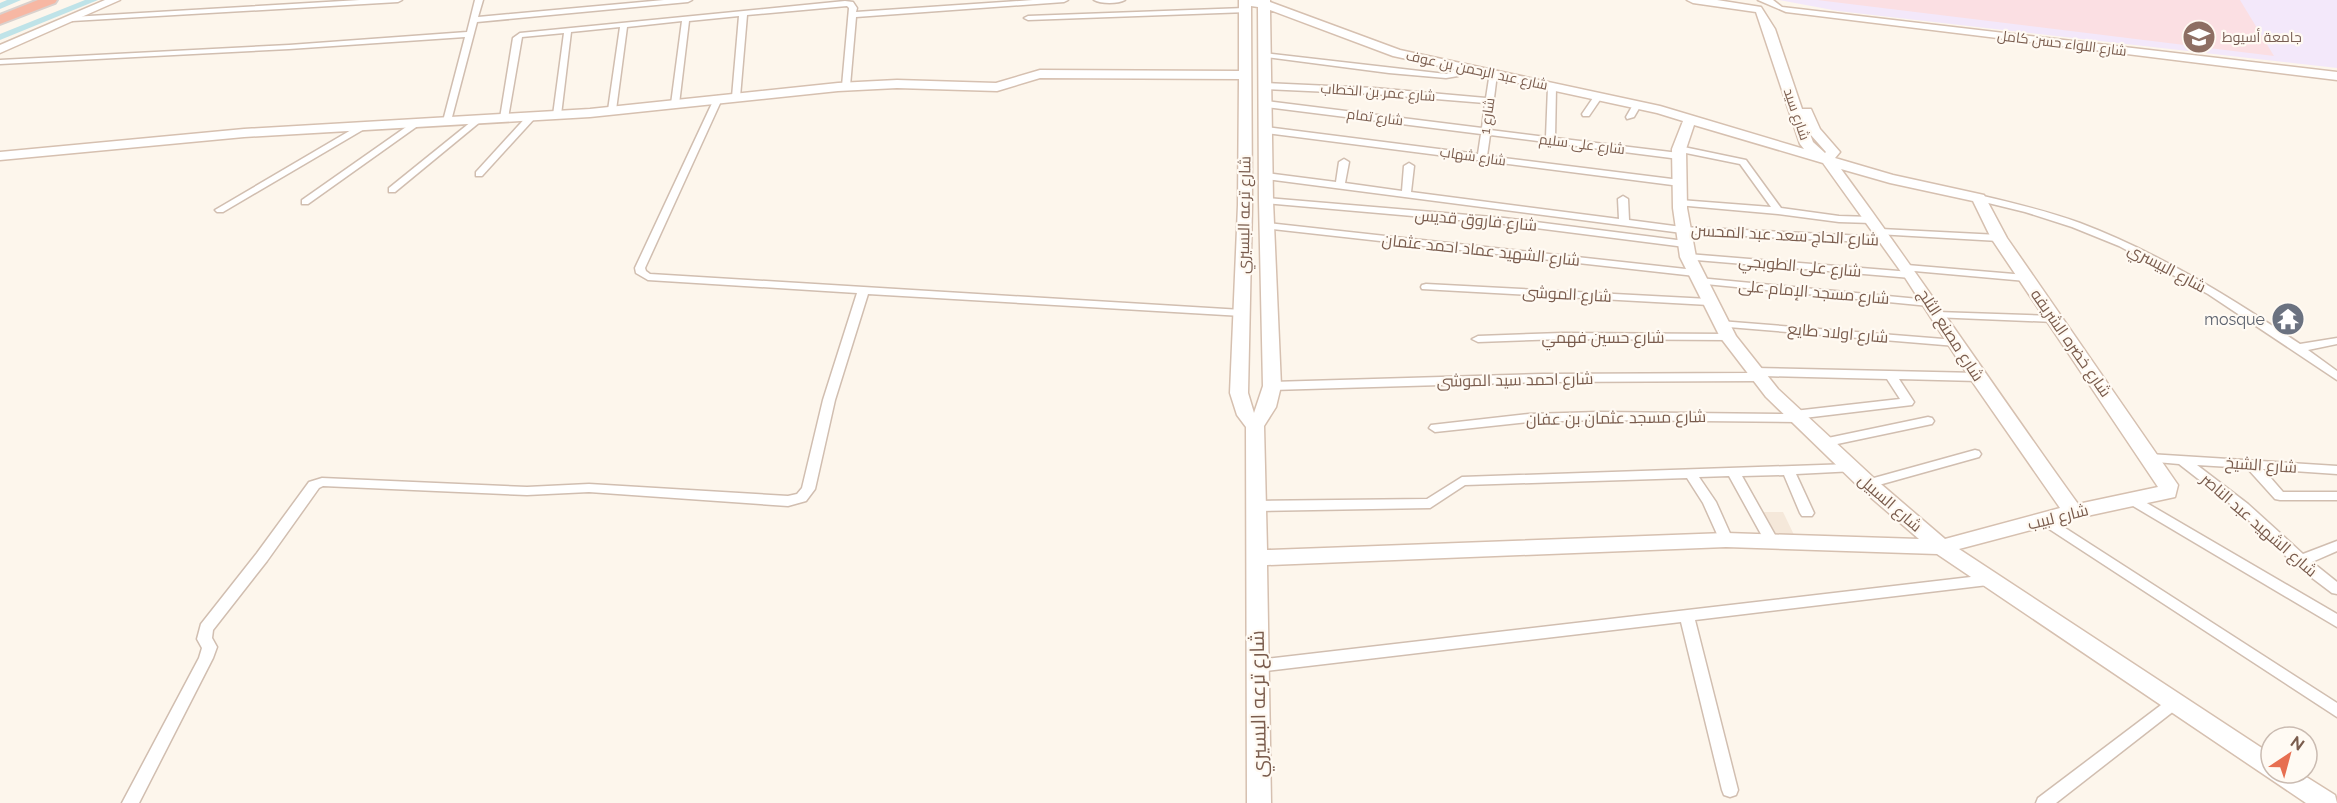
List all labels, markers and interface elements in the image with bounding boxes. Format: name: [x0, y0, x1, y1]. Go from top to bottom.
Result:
school or university icon: جامعة أسيوط: [2181, 19, 2217, 55]
street label: شارع اللواء حسن كامل: [1996, 27, 2128, 60]
place label: جامعة أسيوط: [2222, 28, 2302, 45]
street label: شارع عبد الرحمن بن عوف: [1404, 47, 1549, 94]
street label: شارع عمر بن الخطاب: [1320, 80, 1436, 105]
street label: شارع سيد: [1780, 86, 1813, 142]
street label: شارع 1: [1477, 97, 1498, 135]
street label: شارع تمام: [1346, 106, 1404, 130]
street label: شارع على سليم: [1538, 131, 1626, 159]
street label: شارع شهاب: [1439, 143, 1507, 170]
street label: شارع ترعه البسيري: [1233, 156, 1259, 274]
street label: شارع فاروق قديس: [1414, 205, 1538, 237]
street label: شارع الحاج سعد عبد المحسن: [1690, 221, 1879, 251]
street label: شارع الشهيد عماد احمد عثمان: [1381, 230, 1581, 272]
street label: شارع البيسري: [2123, 239, 2209, 300]
street label: شارع على الطوبجي: [1737, 251, 1862, 285]
street label: شارع مسجد الإمام على: [1738, 276, 1890, 310]
street label: شارع الموشى: [1522, 282, 1612, 308]
street label: شارع مصنع الثلج: [1912, 285, 1988, 386]
street label: شارع خضره الشريفه: [2025, 285, 2115, 402]
temple icon: mosque: [2270, 301, 2306, 337]
place label: mosque: [2204, 310, 2265, 329]
street label: شارع اولاد طايع: [1787, 319, 1889, 349]
street label: شارع حسين فهمي: [1542, 328, 1664, 351]
street label: شارع احمد سيد الموشى: [1436, 369, 1594, 393]
street label: شارع مسجد عثمان بن عفان: [1526, 407, 1706, 431]
street label: شارع الشيخ: [2224, 453, 2298, 479]
street label: شارع الشهيد عبد الناصر: [2195, 469, 2321, 582]
street label: شارع السبيل: [1853, 470, 1926, 537]
street label: شارع لبيب: [2026, 500, 2091, 536]
street label: شارع ترعه البسيري: [1245, 630, 1275, 778]
north arrow: [2259, 725, 2319, 785]
text: N: [2287, 732, 2308, 755]

